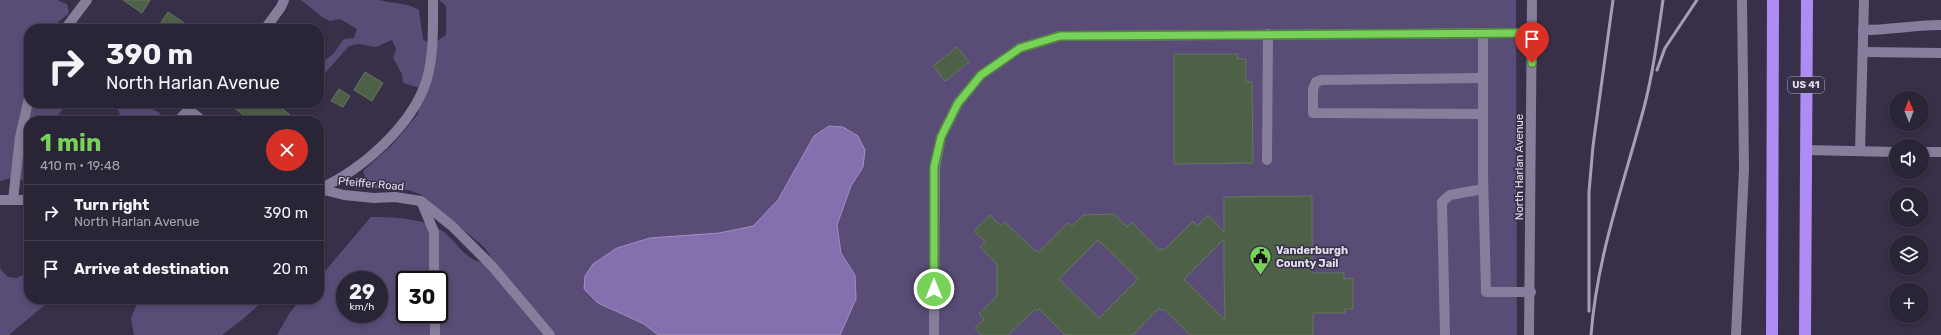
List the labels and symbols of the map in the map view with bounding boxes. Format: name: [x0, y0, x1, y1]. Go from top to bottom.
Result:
pin: [1515, 22, 1549, 63]
road number: US 41: [1788, 77, 1824, 93]
north arrow: [1889, 91, 1929, 131]
street label: North Harlan Avenue: [1513, 114, 1526, 220]
street label: Pfeiffer Road: [337, 175, 405, 193]
public building icon: Vanderburgh County Jail: [1247, 243, 1273, 276]
place label: Vanderburgh County Jail: [1276, 244, 1348, 270]
position arrow: [913, 268, 955, 310]
speed limit sign: 30: [396, 271, 448, 323]

